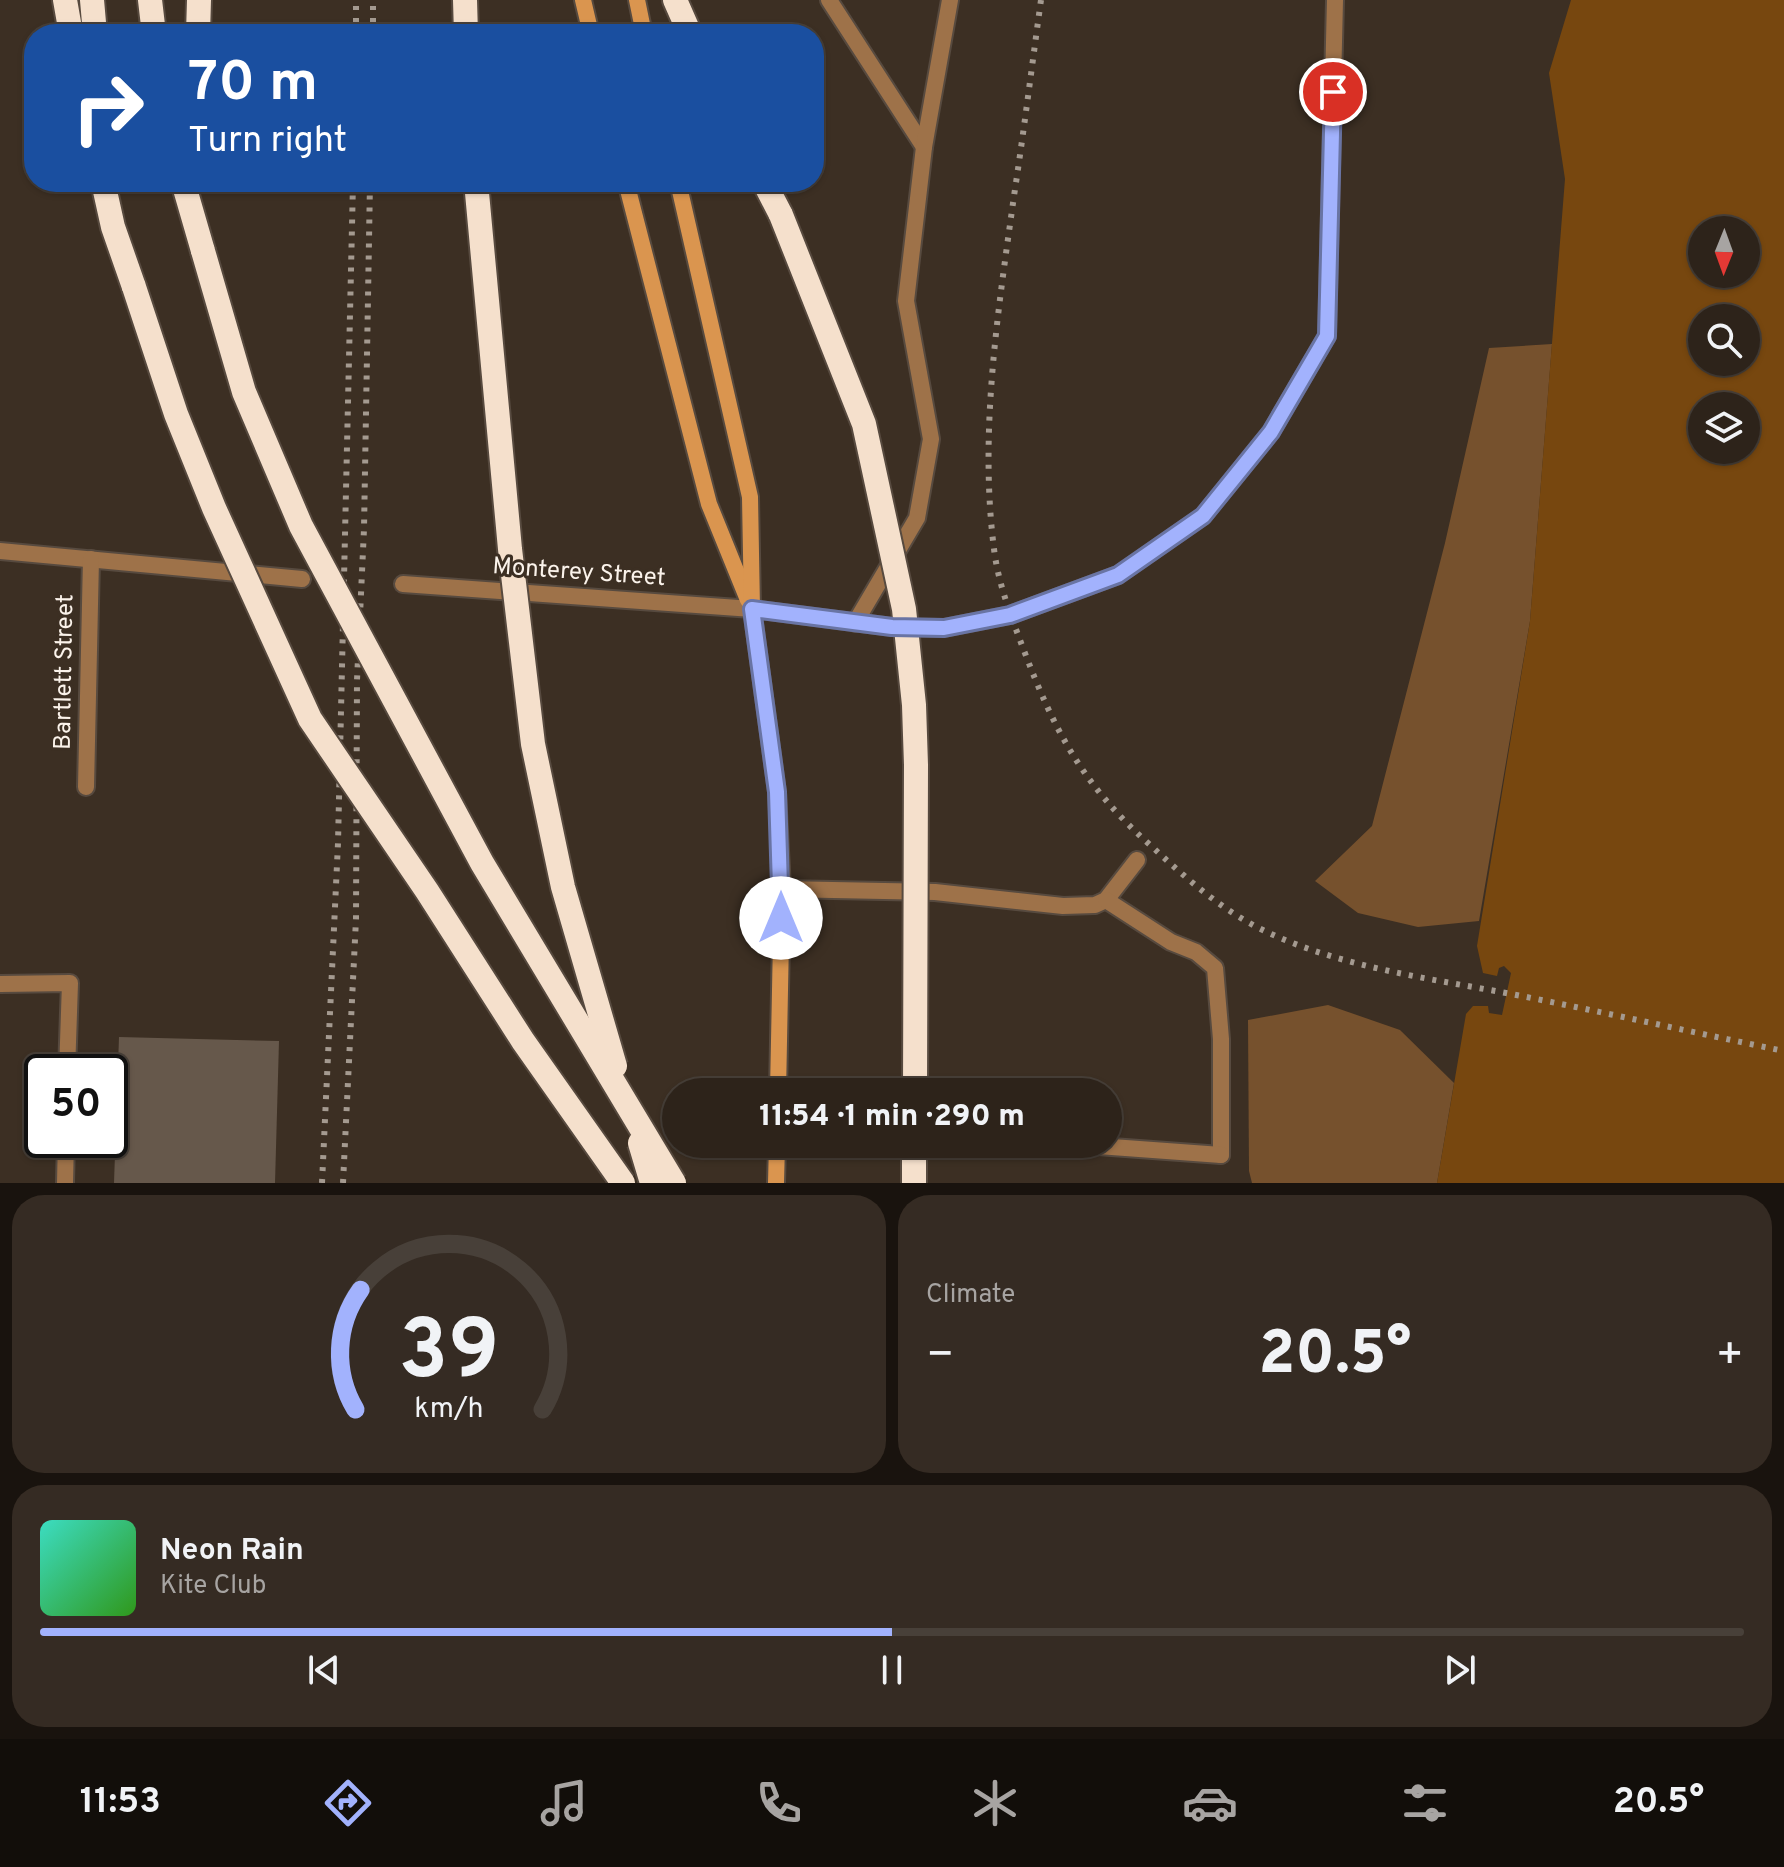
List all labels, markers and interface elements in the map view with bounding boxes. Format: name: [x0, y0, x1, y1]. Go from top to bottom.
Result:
text: 70 m: [188, 50, 318, 120]
icon: right: [56, 56, 160, 160]
pin: [1299, 58, 1367, 126]
icon: arrive: [1311, 70, 1355, 114]
text: Turn right: [188, 119, 347, 165]
north arrow: [1688, 216, 1760, 288]
map controls: [1688, 216, 1760, 464]
button: search: [1688, 304, 1760, 376]
button: layers: [1688, 392, 1760, 464]
street label: Monterey Street: [491, 552, 667, 594]
street label: Bartlett Street: [49, 594, 81, 750]
position arrow: [739, 876, 823, 960]
speed limit sign: 50: [24, 1054, 128, 1158]
text: 11:54 · 1 min · 290 m: [759, 1099, 1025, 1136]
text: Climate: [926, 1279, 1015, 1312]
text: 39: [399, 1303, 499, 1408]
text: 20.5°: [1259, 1319, 1411, 1395]
text: −: [926, 1329, 954, 1385]
text: +: [1716, 1329, 1744, 1385]
text: km/h: [414, 1392, 484, 1428]
text: Neon Rain: [160, 1533, 304, 1570]
text: Kite Club: [160, 1570, 266, 1603]
icon: previous: [302, 1648, 346, 1692]
icon: pause: [870, 1648, 914, 1692]
icon: next: [1438, 1648, 1482, 1692]
icon: directions: [320, 1775, 376, 1831]
icon: music: [536, 1775, 592, 1831]
icon: phone: [751, 1775, 807, 1831]
icon: climate: [967, 1775, 1023, 1831]
icon: car: [1182, 1775, 1238, 1831]
icon: filters: [1397, 1775, 1453, 1831]
text: 11:53: [80, 1780, 161, 1826]
text: 20.5°: [1613, 1780, 1704, 1826]

